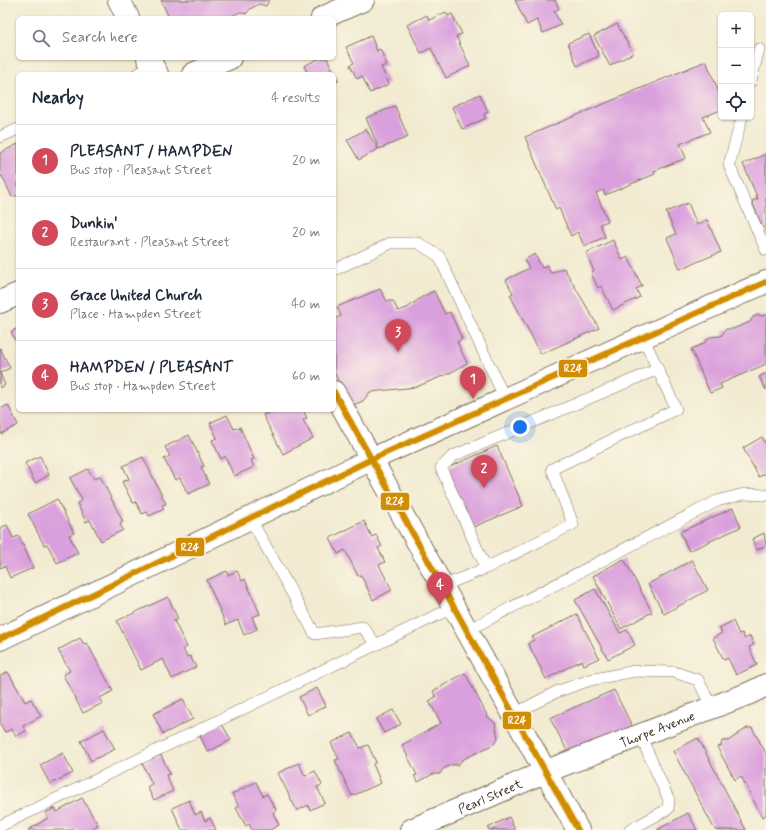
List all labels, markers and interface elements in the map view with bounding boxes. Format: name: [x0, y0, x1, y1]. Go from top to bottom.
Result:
map controls: [718, 12, 754, 120]
button: +: [718, 12, 754, 48]
search box: [16, 16, 336, 60]
icon: search: [30, 27, 52, 49]
text: Search here: [62, 28, 138, 48]
button: −: [718, 48, 754, 84]
button: locate: [718, 84, 754, 120]
text: Nearby: [32, 87, 84, 109]
text: 4 results: [271, 90, 320, 107]
text: PLEASANT / HAMPDEN: [70, 142, 233, 162]
text: 1: [42, 152, 48, 169]
text: 20 m: [292, 152, 320, 169]
text: Bus stop · Pleasant Street: [70, 162, 212, 179]
text: Dunkin': [70, 214, 118, 234]
text: 2: [42, 224, 48, 241]
text: 20 m: [292, 224, 320, 241]
text: Restaurant · Pleasant Street: [70, 234, 230, 251]
text: Grace United Church: [70, 286, 202, 306]
text: 3: [42, 296, 48, 313]
text: 40 m: [291, 296, 320, 313]
text: Place · Hampden Street: [70, 306, 202, 323]
pin: 3: [385, 319, 411, 352]
text: HAMPDEN / PLEASANT: [70, 358, 233, 378]
line badge: R24: [558, 359, 588, 378]
text: R24: [564, 362, 583, 376]
pin: 1: [460, 366, 486, 399]
text: 4: [41, 368, 49, 385]
text: 60 m: [292, 368, 320, 385]
text: Bus stop · Hampden Street: [70, 378, 216, 395]
your location: [510, 417, 530, 437]
pin: 2: [471, 455, 497, 488]
line badge: R24: [380, 492, 410, 511]
text: R24: [386, 495, 405, 509]
line badge: R24: [175, 537, 205, 557]
text: R24: [181, 541, 200, 555]
pin: 4: [427, 572, 453, 605]
street label: Thorpe Avenue: [617, 708, 698, 752]
line badge: R24: [502, 711, 532, 730]
text: R24: [508, 714, 527, 728]
street label: Pearl Street: [456, 776, 525, 819]

